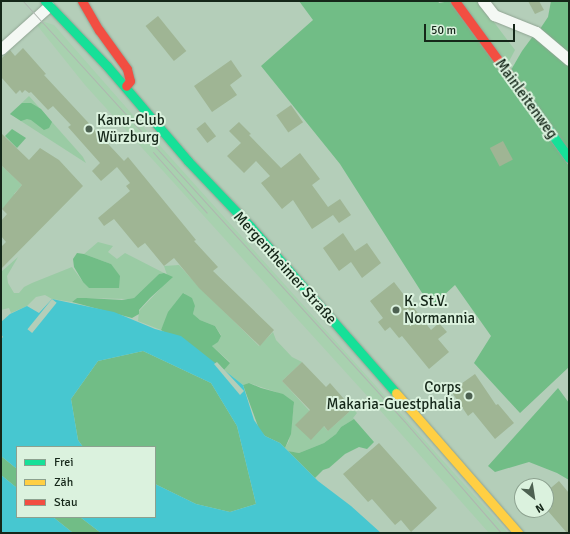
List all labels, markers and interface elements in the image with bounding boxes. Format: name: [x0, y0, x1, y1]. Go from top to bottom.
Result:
scale bar: [426, 16, 517, 42]
text: 50 m: [431, 23, 456, 38]
street label: Mainleitenweg: [491, 56, 561, 142]
place label: Kanu-Club Würzburg: [97, 111, 165, 146]
marker: Kanu-Club Würzburg: [84, 124, 94, 134]
street label: Mergentheimer Straße: [230, 208, 340, 328]
place label: K. St.V. Normannia: [404, 292, 475, 327]
marker: K. St.V. Normannia: [391, 305, 401, 315]
place label: Corps Makaria-Guestphalia: [327, 378, 461, 413]
marker: Corps Makaria-Guestphalia: [464, 391, 474, 401]
legend: [16, 446, 156, 518]
text: Frei: [54, 455, 73, 470]
text: Zäh: [54, 475, 73, 490]
north arrow: [514, 478, 554, 518]
text: Stau: [54, 495, 78, 510]
text: N: [533, 500, 546, 516]

